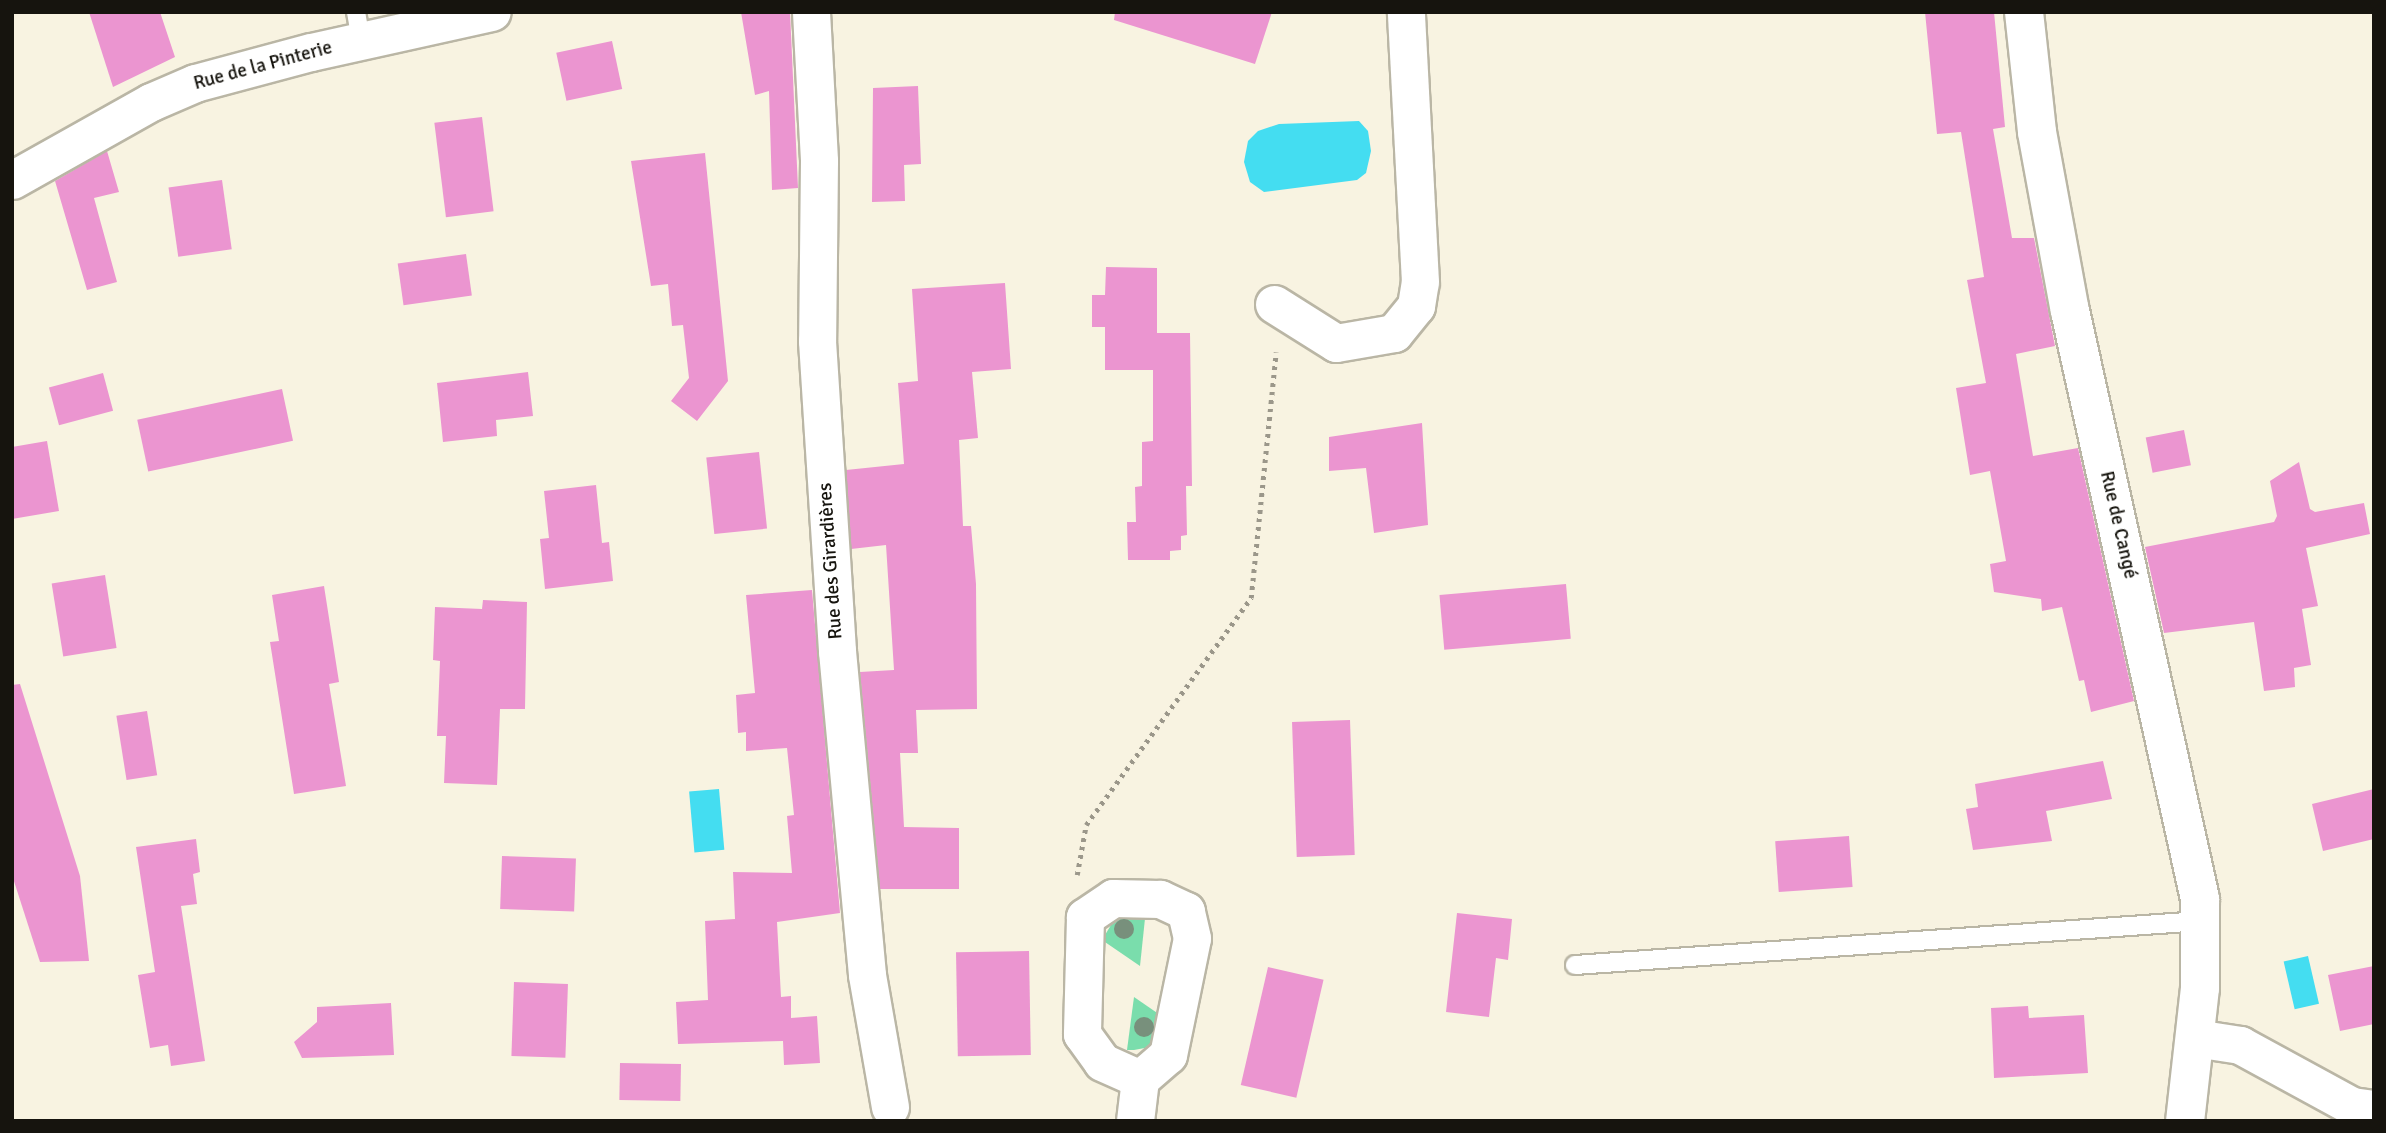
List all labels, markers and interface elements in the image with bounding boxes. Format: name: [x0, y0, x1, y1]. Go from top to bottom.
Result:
street label: Rue de la Pinterie: [191, 37, 335, 95]
street label: Rue de Cangé: [2095, 469, 2141, 581]
street label: Rue des Girardières: [814, 482, 848, 640]

